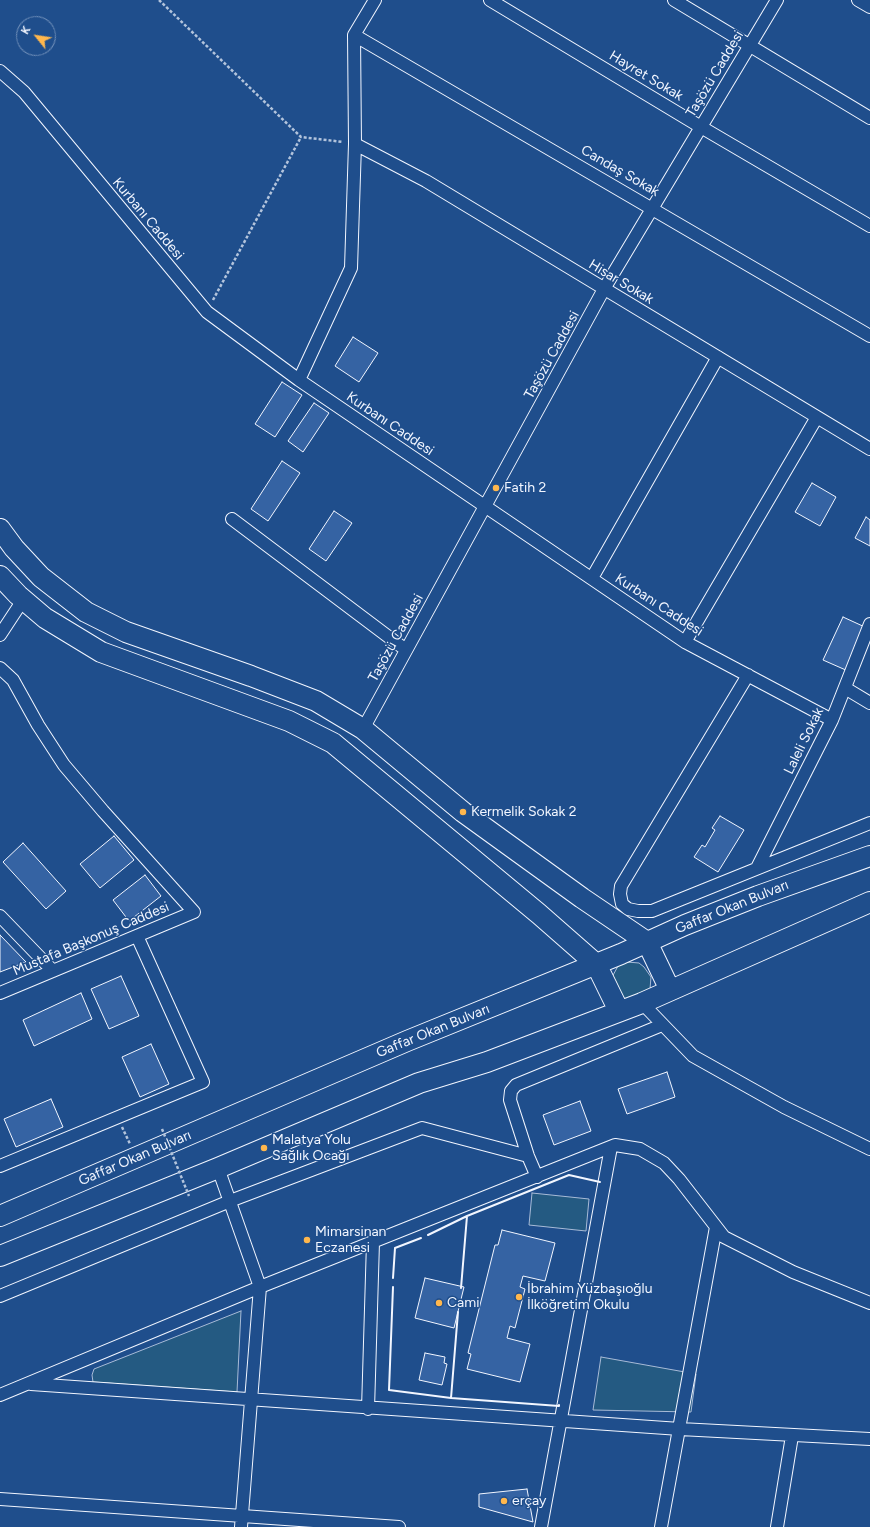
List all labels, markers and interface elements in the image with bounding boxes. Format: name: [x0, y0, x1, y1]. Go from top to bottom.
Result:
north arrow: [16, 16, 56, 56]
text: K: [19, 24, 33, 37]
street label: Taşözü Caddesi: [683, 28, 747, 120]
street label: Hayret Sokak: [606, 47, 686, 105]
street label: Candaş Sokak: [578, 142, 662, 200]
street label: Kurbanı Caddesi: [109, 175, 187, 263]
street label: Hisar Sokak: [585, 256, 657, 308]
street label: Taşözü Caddesi: [521, 308, 583, 402]
street label: Kurbanı Caddesi: [343, 389, 437, 459]
place label: Fatih 2: [504, 480, 546, 496]
marker: Fatih 2: [491, 483, 501, 493]
street label: Kurbanı Caddesi: [612, 570, 706, 640]
street label: Taşözü Caddesi: [365, 591, 427, 685]
street label: Laleli Sokak: [781, 705, 827, 777]
place label: Kermelik Sokak 2: [471, 804, 577, 820]
marker: Kermelik Sokak 2: [458, 807, 468, 817]
street label: Gaffar Okan Bulvarı: [673, 877, 791, 937]
street label: Mustafa Başkonuş Caddesi: [10, 898, 172, 980]
street label: Gaffar Okan Bulvarı: [374, 1001, 492, 1061]
street label: Gaffar Okan Bulvarı: [76, 1127, 194, 1189]
place label: Malatya Yolu Sağlık Ocağı: [272, 1132, 351, 1164]
marker: Malatya Yolu Sağlık Ocağı: [259, 1143, 269, 1153]
place label: Mimarsinan Eczanesi: [315, 1224, 386, 1256]
marker: Mimarsinan Eczanesi: [302, 1235, 312, 1245]
place label: İbrahim Yüzbaşıoğlu İlköğretim Okulu: [527, 1281, 652, 1314]
marker: İbrahim Yüzbaşıoğlu İlköğretim Okulu: [514, 1292, 524, 1302]
place label: Cami: [447, 1295, 479, 1311]
marker: Cami: [434, 1298, 444, 1308]
place label: erçay: [512, 1493, 546, 1509]
marker: erçay: [499, 1496, 509, 1506]

